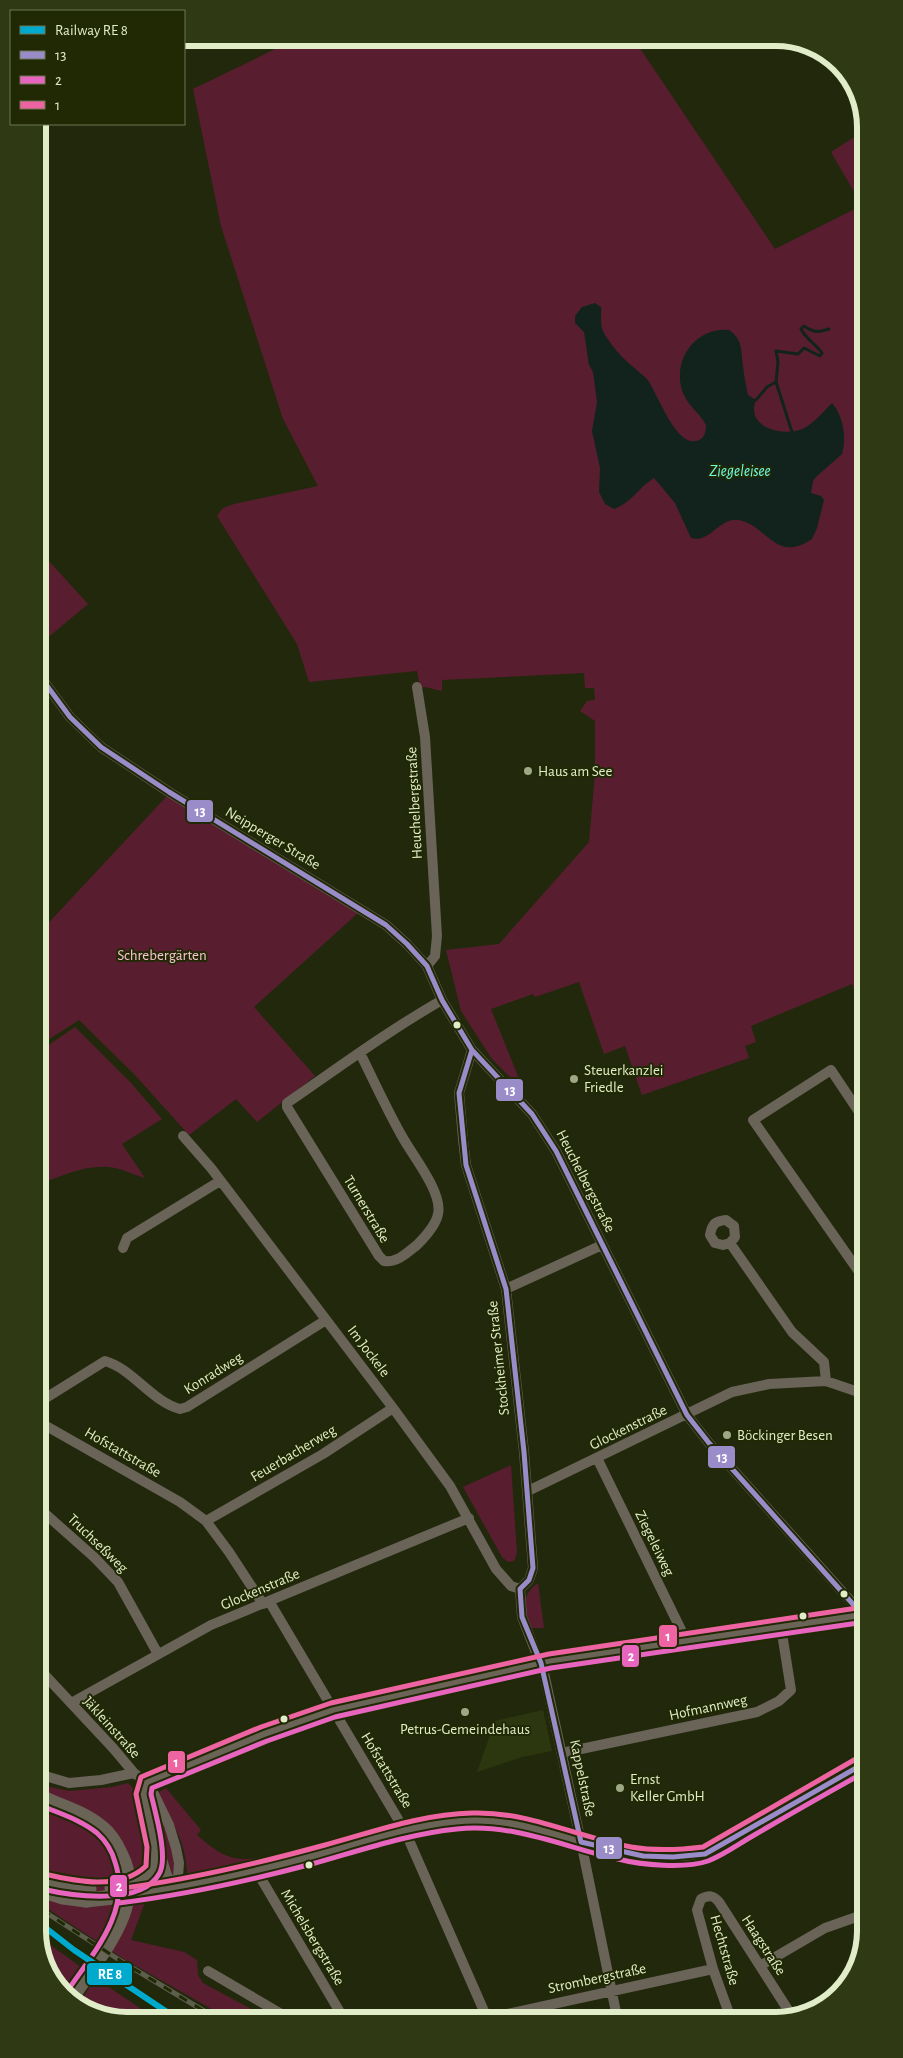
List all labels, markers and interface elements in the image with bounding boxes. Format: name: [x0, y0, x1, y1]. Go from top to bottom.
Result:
legend: [10, 10, 185, 125]
text: Railway RE 8: [55, 23, 128, 38]
text: 13: [55, 48, 66, 63]
text: 2: [55, 73, 62, 88]
text: 1: [55, 98, 60, 113]
water label: Ziegeleisee: [709, 463, 771, 479]
street label: Heuchelbergstraße: [404, 746, 425, 860]
place label: Haus am See: [538, 764, 613, 779]
marker: Haus am See: [522, 765, 534, 777]
line badge: 13: [186, 799, 214, 823]
street label: Neipperger Straße: [223, 804, 323, 873]
text: 13: [194, 805, 206, 819]
park label: Schrebergärten: [117, 948, 207, 963]
unlabelled marker: [452, 1020, 462, 1030]
place label: Steuerkanzlei Friedle: [584, 1063, 663, 1095]
marker: Steuerkanzlei Friedle: [568, 1073, 580, 1085]
line badge: 13: [495, 1078, 524, 1102]
text: 13: [504, 1084, 516, 1098]
street label: Heuchelbergstraße: [553, 1128, 618, 1235]
street label: Turnerstraße: [341, 1173, 392, 1245]
street label: Stockheimer Straße: [485, 1300, 512, 1416]
street label: Im Jockele: [345, 1323, 393, 1380]
street label: Konradweg: [181, 1349, 246, 1397]
street label: Glockenstraße: [587, 1402, 669, 1453]
street label: Feuerbacherweg: [248, 1422, 339, 1485]
street label: Hofstattstraße: [82, 1425, 164, 1480]
place label: Böckinger Besen: [737, 1428, 833, 1443]
marker: Böckinger Besen: [721, 1429, 733, 1441]
line badge: 13: [707, 1445, 736, 1469]
text: 13: [716, 1451, 728, 1465]
street label: Ziegeleiweg: [632, 1508, 677, 1579]
street label: Truchseßweg: [65, 1511, 131, 1576]
street label: Glockenstraße: [219, 1566, 302, 1613]
unlabelled marker: [839, 1589, 849, 1599]
unlabelled marker: [798, 1611, 808, 1621]
line badge: 1: [658, 1624, 678, 1648]
text: 1: [665, 1630, 671, 1644]
line badge: 2: [621, 1644, 640, 1668]
text: 2: [628, 1650, 635, 1664]
street label: Hofmannweg: [668, 1692, 749, 1723]
street label: Jäkleinstraße: [80, 1694, 143, 1761]
marker: Petrus-Gemeindehaus: [459, 1706, 471, 1718]
unlabelled marker: [279, 1714, 289, 1724]
place label: Petrus-Gemeindehaus: [400, 1722, 530, 1737]
street label: Hofstattstraße: [358, 1730, 415, 1811]
street label: Kappelstraße: [567, 1738, 598, 1818]
line badge: 1: [167, 1750, 186, 1774]
text: 1: [173, 1756, 179, 1770]
place label: Ernst Keller GmbH: [630, 1772, 705, 1804]
marker: Ernst Keller GmbH: [614, 1782, 626, 1794]
line badge: 13: [595, 1836, 623, 1860]
text: 13: [603, 1842, 615, 1856]
unlabelled marker: [304, 1860, 314, 1870]
line badge: 2: [109, 1874, 128, 1898]
text: 2: [116, 1880, 123, 1894]
street label: Michelsbergstraße: [278, 1887, 347, 1988]
street label: Hechtstraße: [707, 1913, 742, 1987]
street label: Haagstraße: [739, 1913, 789, 1978]
street label: Strombergstraße: [547, 1961, 648, 1996]
line badge: RE 8: [86, 1962, 133, 1986]
text: RE 8: [98, 1968, 122, 1982]

